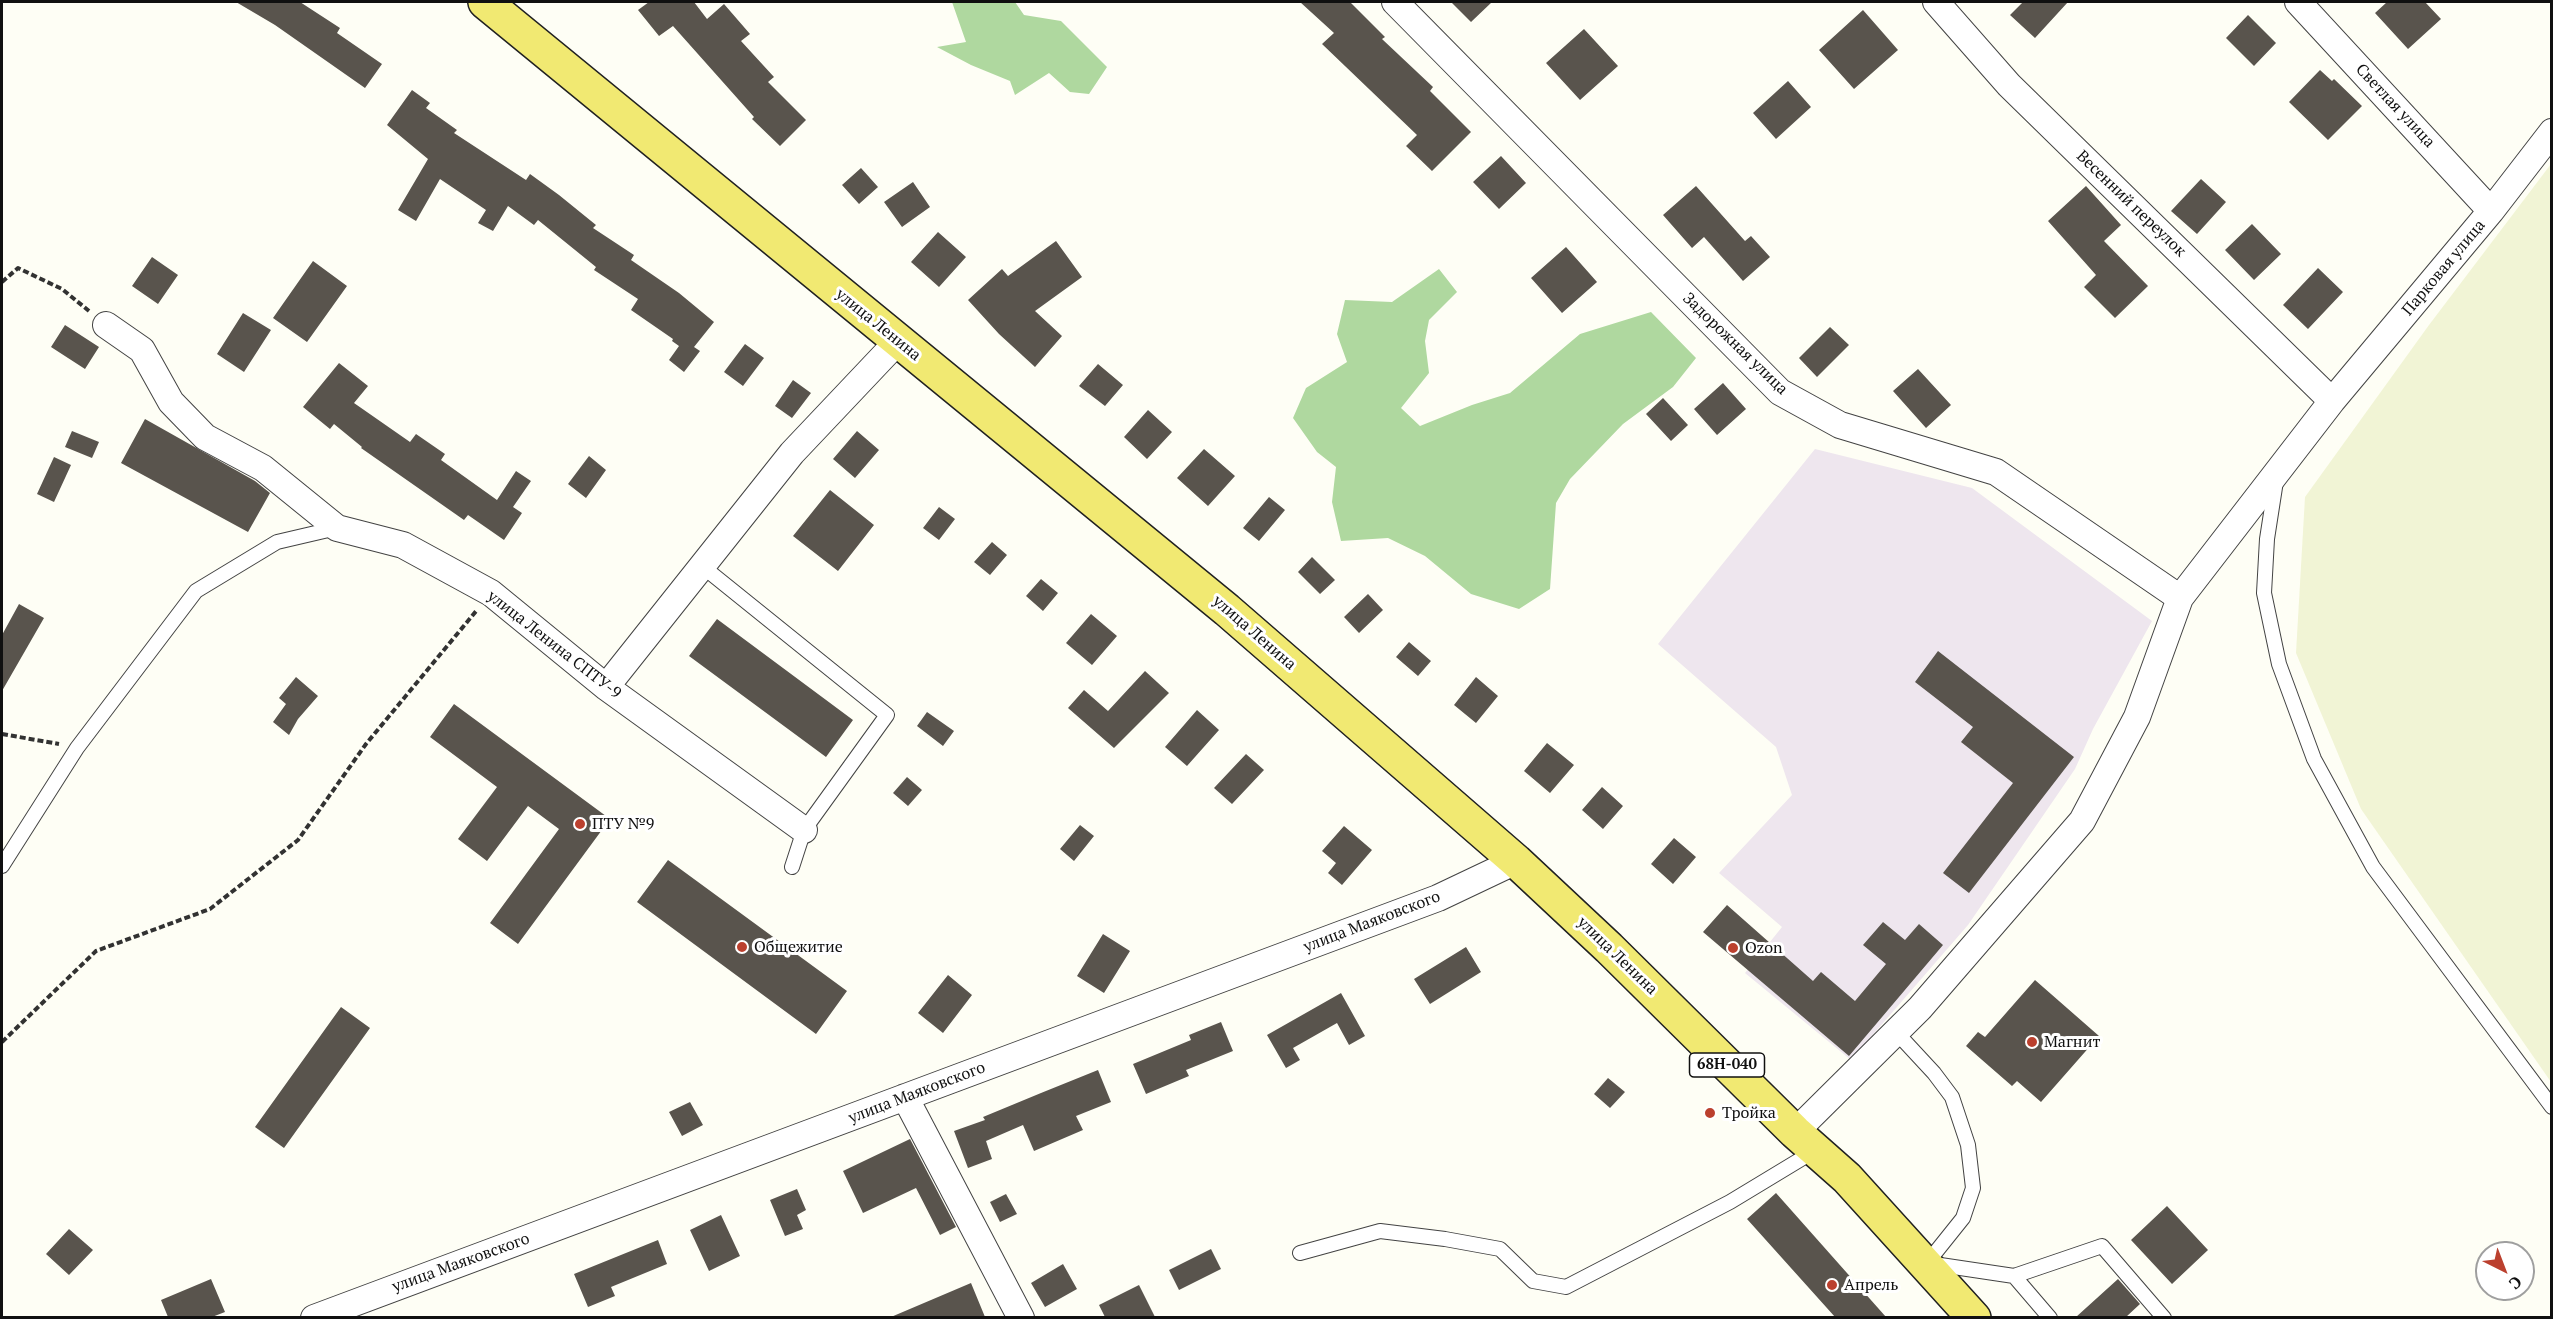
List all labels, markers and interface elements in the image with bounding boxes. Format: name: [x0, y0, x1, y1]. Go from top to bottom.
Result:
street label: Светлая улица: [2351, 60, 2439, 152]
street label: Весенний переулок: [2072, 147, 2190, 261]
street label: Парковая улица: [2398, 216, 2490, 320]
street label: улица Ленина: [832, 285, 924, 365]
street label: Задорожная улица: [1678, 289, 1792, 399]
street label: улица Ленина СПТУ-9: [483, 587, 625, 703]
street label: улица Ленина: [1208, 592, 1300, 674]
place label: ПТУ №9: [592, 814, 654, 834]
marker: ПТУ №9: [573, 817, 587, 831]
street label: улица Маяковского: [1301, 887, 1443, 957]
street label: улица Ленина: [1573, 913, 1661, 999]
place label: Общежитие: [754, 937, 843, 957]
place label: Ozon: [1745, 938, 1783, 958]
marker: Общежитие: [735, 940, 749, 954]
marker: Ozon: [1726, 941, 1740, 955]
place label: Магнит: [2044, 1032, 2100, 1052]
marker: Магнит: [2025, 1035, 2039, 1049]
road number: 68Н-040: [1690, 1053, 1764, 1077]
street label: улица Маяковского: [846, 1058, 988, 1128]
place label: Тройка: [1722, 1103, 1776, 1123]
marker: Тройка: [1703, 1106, 1717, 1120]
street label: улица Маяковского: [390, 1229, 532, 1297]
north arrow: [2475, 1241, 2535, 1301]
text: С: [2504, 1271, 2527, 1295]
place label: Апрель: [1844, 1275, 1898, 1295]
marker: Апрель: [1825, 1278, 1839, 1292]

